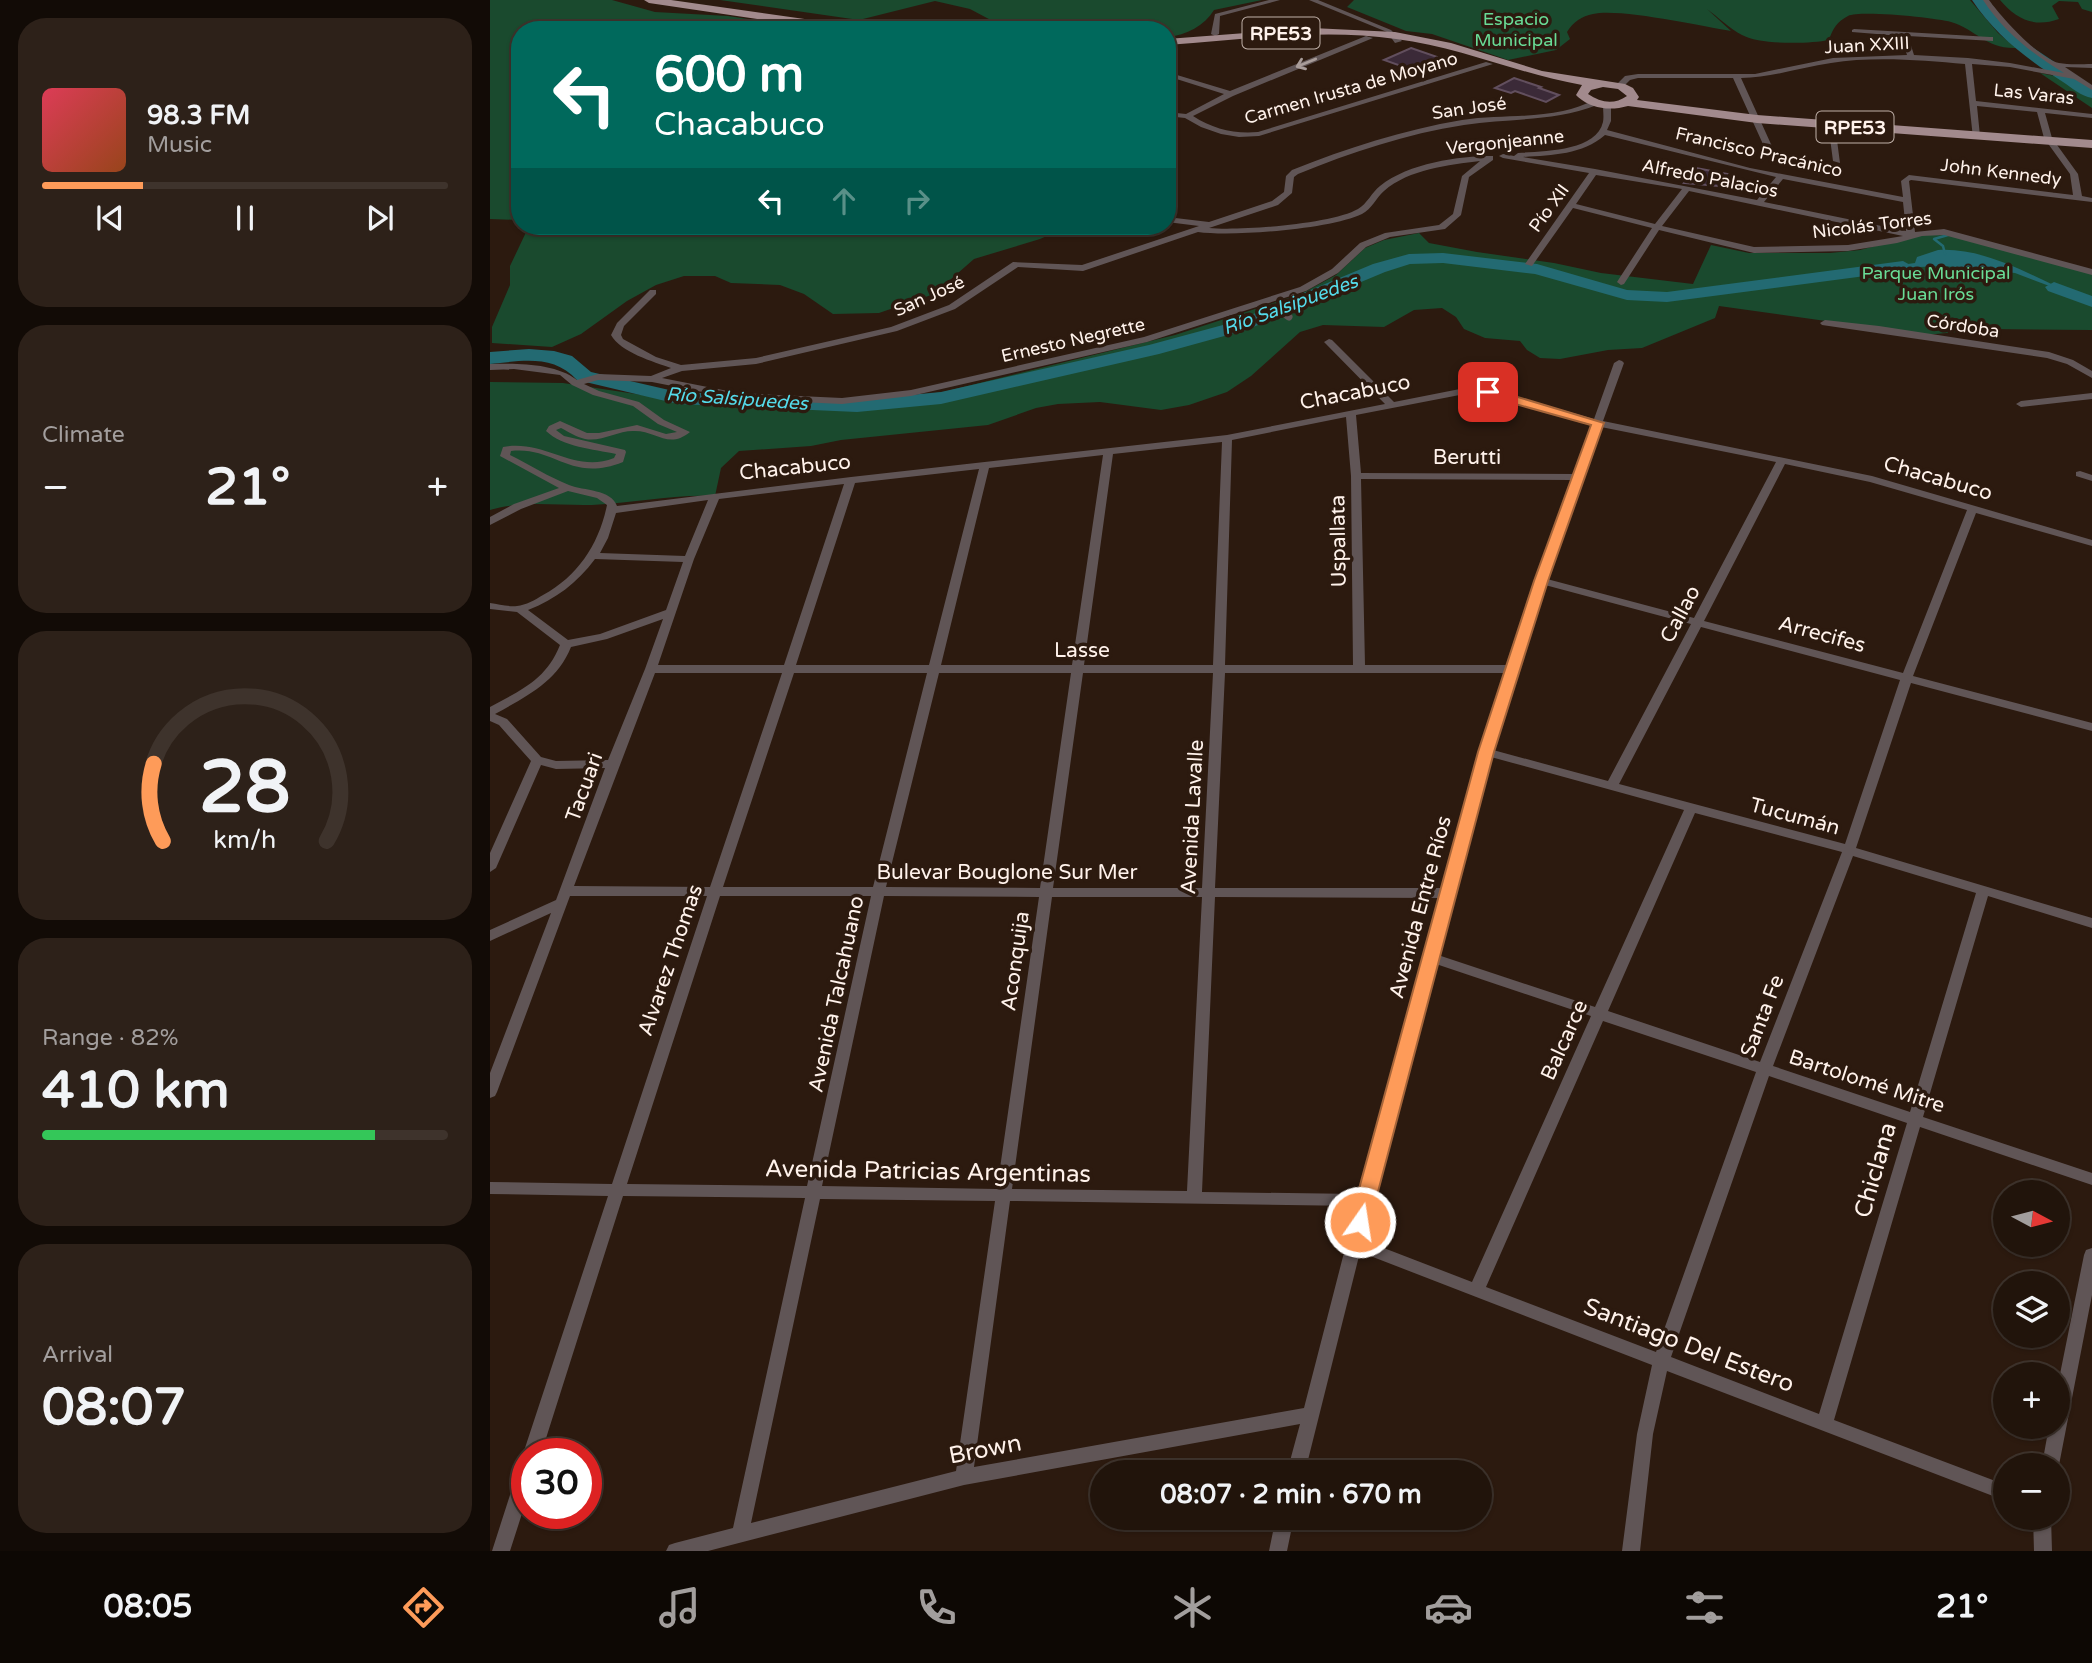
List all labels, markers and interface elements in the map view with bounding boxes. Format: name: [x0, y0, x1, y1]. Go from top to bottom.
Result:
park label: Espacio Municipal: [1474, 8, 1558, 51]
road number: RPE53: [1242, 18, 1320, 48]
street label: Juan XXIII: [1824, 32, 1910, 58]
text: 600 m: [654, 46, 804, 105]
street label: Carmen Irusta de Moyano: [1242, 47, 1460, 129]
icon: left: [539, 49, 630, 140]
one-way arrow: [1295, 58, 1317, 71]
street label: Las Varas: [1993, 79, 2075, 109]
street label: San José: [1430, 92, 1508, 124]
text: 98.3 FM: [147, 100, 250, 131]
text: Chacabuco: [654, 106, 825, 144]
road number: RPE53: [1816, 111, 1894, 142]
street label: Francisco Pracánico: [1673, 122, 1845, 182]
street label: Vergonjeanne: [1445, 125, 1565, 159]
text: Music: [147, 131, 212, 159]
street label: Alfredo Palacios: [1640, 154, 1780, 202]
street label: John Kennedy: [1939, 154, 2063, 190]
street label: Pío XII: [1524, 180, 1574, 236]
icon: left: [752, 182, 790, 220]
icon: ahead: [825, 182, 863, 220]
icon: right: [898, 182, 936, 220]
icon: previous: [91, 199, 129, 237]
icon: pause: [226, 199, 264, 237]
icon: next: [361, 199, 399, 237]
street label: Nicolás Torres: [1811, 207, 1933, 243]
park label: Parque Municipal Juan Irós: [1861, 262, 2011, 305]
water label: Río Salsipuedes: [1220, 270, 1363, 340]
street label: San José: [890, 271, 968, 321]
street label: Córdoba: [1925, 309, 2001, 343]
street label: Ernesto Negrette: [999, 313, 1147, 367]
pin: [1458, 362, 1518, 422]
street label: Chacabuco: [1298, 370, 1413, 415]
icon: arrive: [1469, 373, 1507, 411]
water label: Río Salsipuedes: [665, 383, 810, 415]
text: Climate: [42, 421, 125, 449]
street label: Berutti: [1433, 445, 1501, 470]
street label: Chacabuco: [738, 449, 852, 486]
street label: Chacabuco: [1881, 451, 1995, 506]
text: 21°: [205, 456, 290, 519]
text: −: [42, 465, 69, 511]
text: +: [427, 465, 448, 511]
street label: Uspallata: [1325, 495, 1352, 587]
street label: Callao: [1655, 581, 1706, 647]
street label: Arrecifes: [1776, 611, 1868, 658]
street label: Lasse: [1054, 638, 1110, 663]
street label: Avenida Lavalle: [1176, 739, 1209, 895]
text: 28: [199, 745, 291, 833]
street label: Tacuari: [560, 749, 609, 825]
street label: Tucumán: [1747, 792, 1843, 840]
street label: Avenida Entre Ríos: [1384, 813, 1457, 1001]
text: km/h: [214, 825, 276, 855]
street label: Bulevar Bouglone Sur Mer: [877, 860, 1137, 885]
street label: Alvarez Thomas: [633, 881, 708, 1039]
street label: Avenida Talcahuano: [803, 894, 870, 1095]
street label: Aconquija: [996, 910, 1035, 1013]
street label: Santa Fe: [1735, 971, 1790, 1061]
street label: Balcarce: [1536, 996, 1593, 1084]
text: Range · 82%: [42, 1024, 178, 1052]
street label: Bartolomé Mitre: [1786, 1044, 1948, 1119]
text: 410 km: [42, 1059, 230, 1122]
street label: Chiclana: [1848, 1119, 1903, 1221]
street label: Avenida Patricias Argentinas: [765, 1154, 1091, 1189]
north arrow: [1993, 1180, 2070, 1256]
map controls: [1993, 1180, 2070, 1530]
position arrow: [1323, 1185, 1397, 1259]
button: layers: [1993, 1271, 2070, 1348]
street label: Santiago Del Estero: [1579, 1292, 1798, 1399]
text: Arrival: [42, 1341, 113, 1369]
button: +: [1993, 1362, 2070, 1439]
text: 08:07: [42, 1376, 186, 1439]
street label: Brown: [946, 1428, 1024, 1471]
speed limit sign: 30: [511, 1438, 602, 1529]
button: −: [1993, 1453, 2070, 1530]
text: 08:07 · 2 min · 670 m: [1160, 1479, 1422, 1510]
icon: directions: [399, 1583, 448, 1632]
icon: music: [655, 1583, 704, 1632]
icon: phone: [912, 1583, 961, 1632]
icon: climate: [1168, 1583, 1217, 1632]
icon: car: [1424, 1583, 1473, 1632]
icon: filters: [1680, 1583, 1729, 1632]
text: 08:05: [104, 1588, 192, 1626]
text: 21°: [1936, 1588, 1988, 1626]

